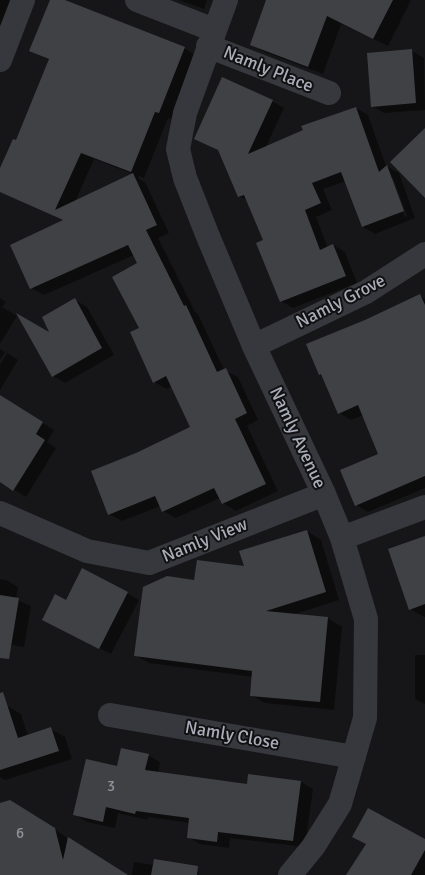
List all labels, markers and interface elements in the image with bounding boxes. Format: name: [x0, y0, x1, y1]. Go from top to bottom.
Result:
street label: Namly Place: [220, 42, 316, 98]
street label: Namly Grove: [293, 270, 389, 334]
street label: Namly Avenue: [264, 384, 330, 492]
street label: Namly View: [159, 514, 251, 568]
street label: Namly Close: [183, 717, 281, 755]
house number: 3: [107, 778, 115, 796]
house number: 6: [16, 825, 24, 843]

